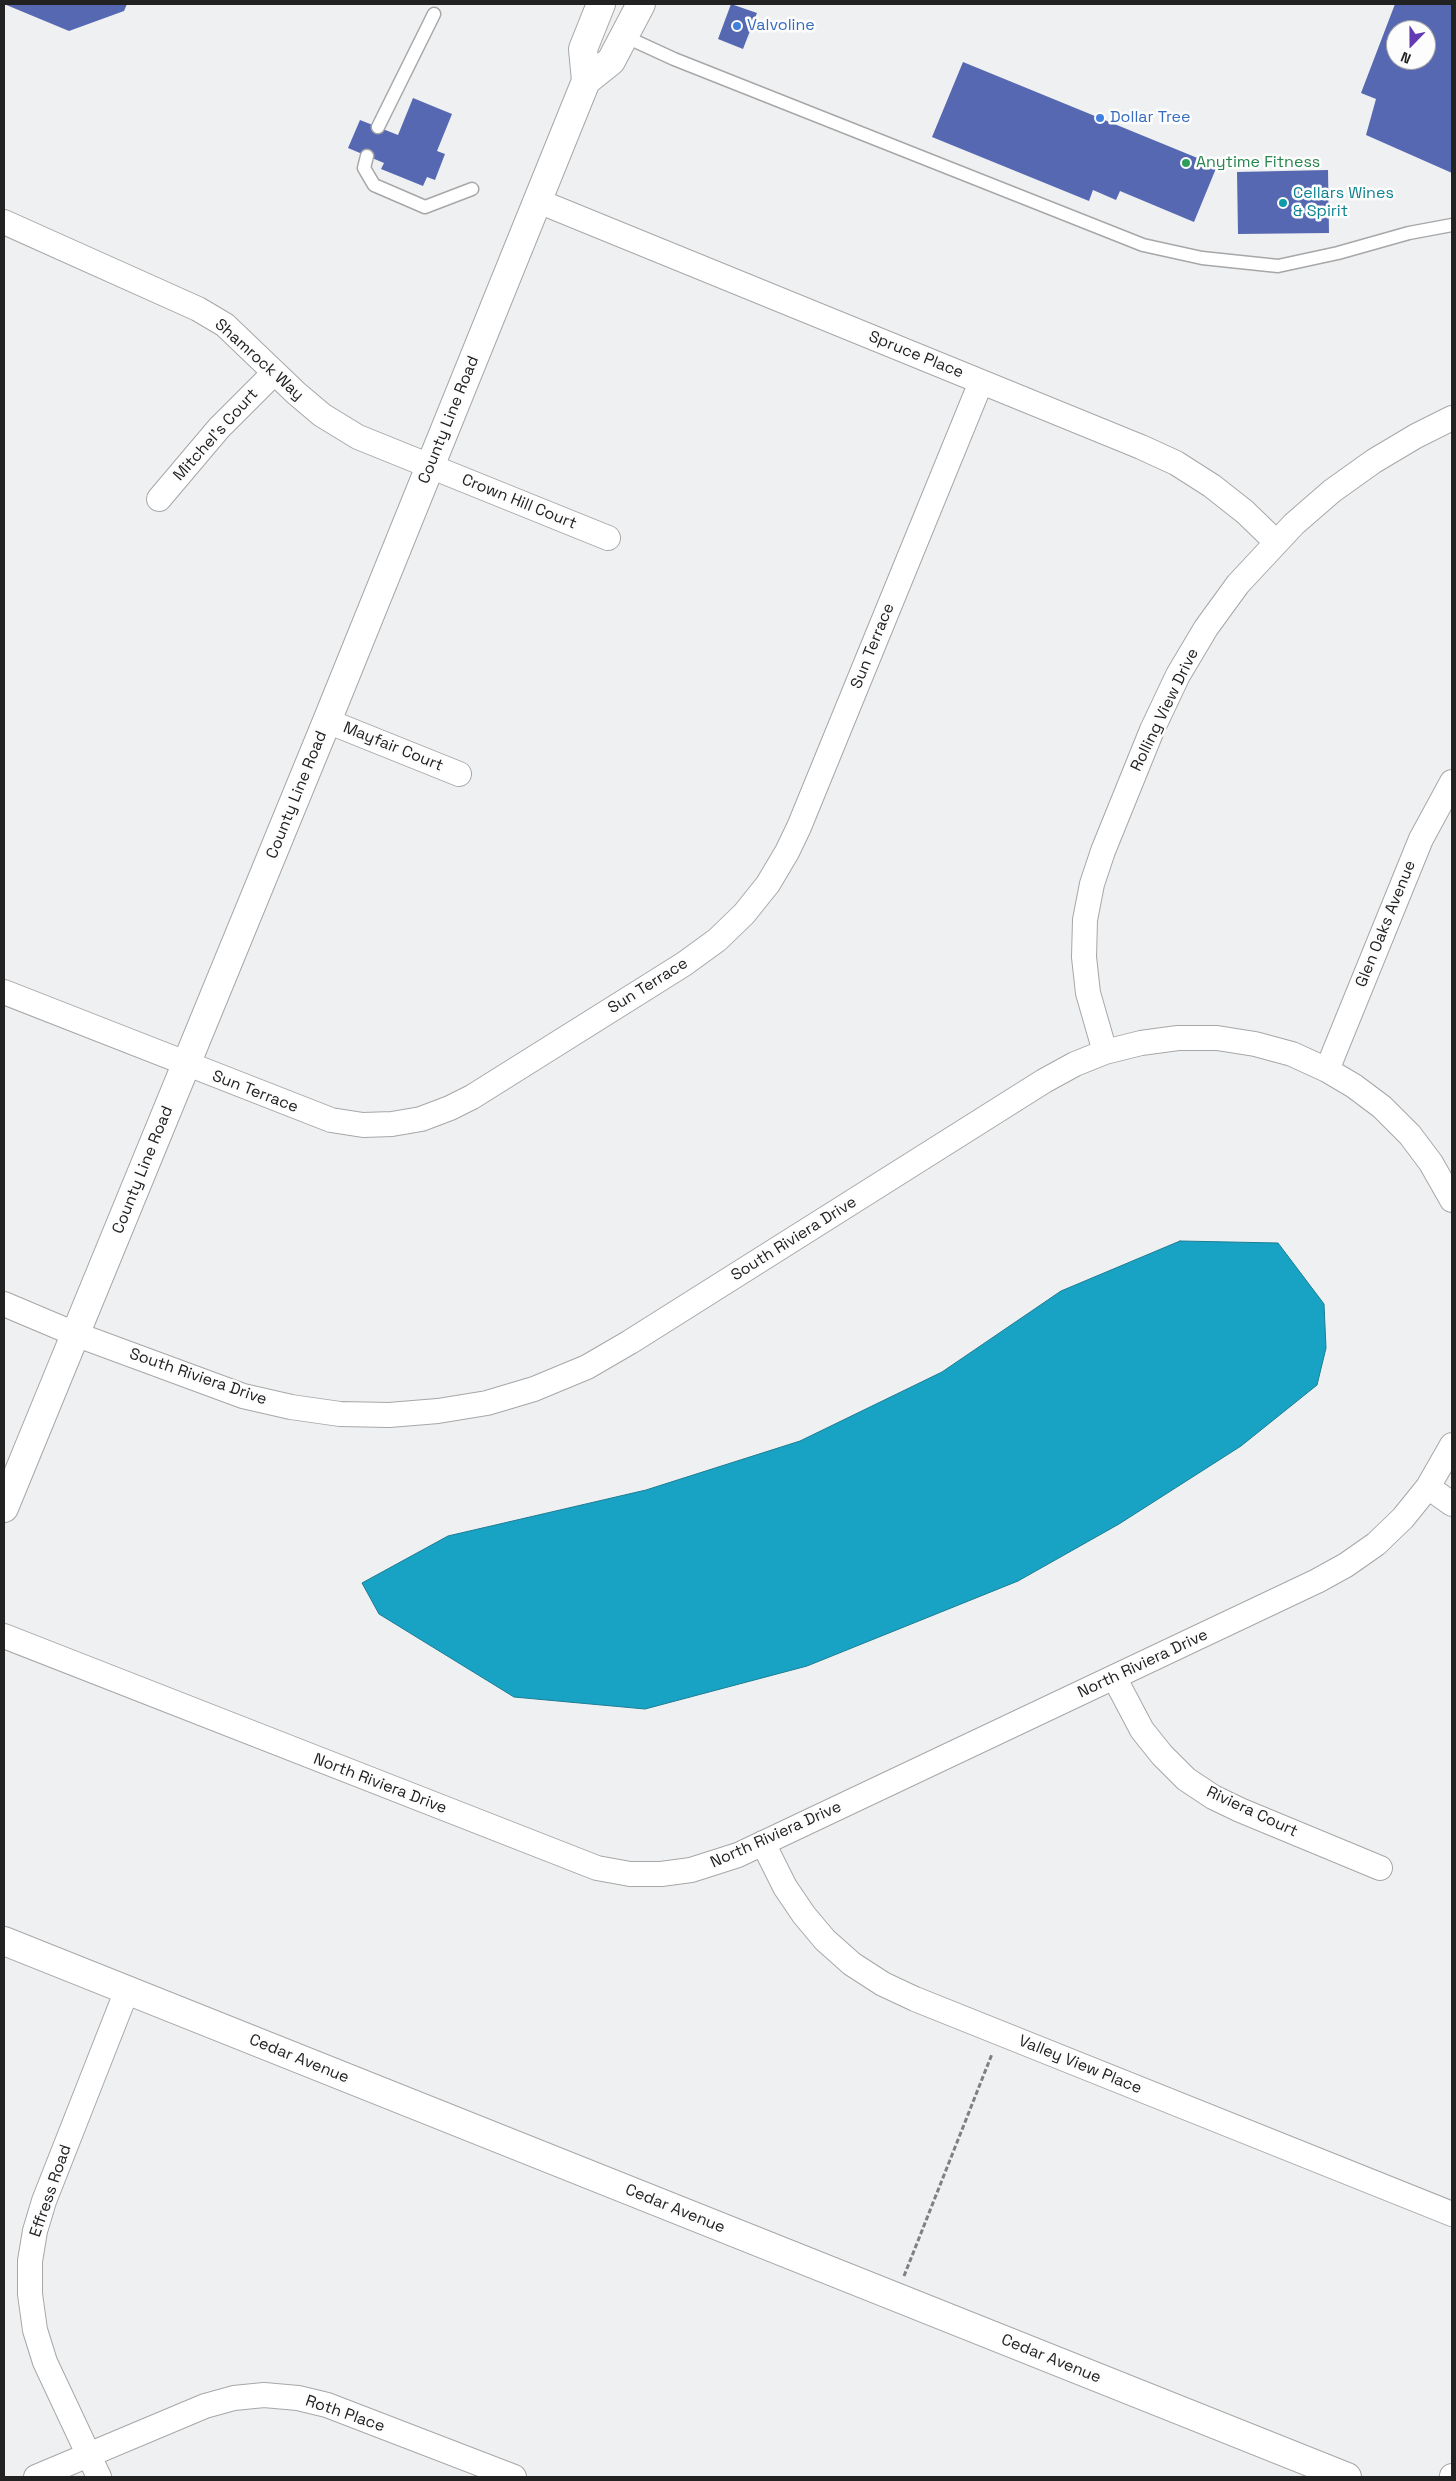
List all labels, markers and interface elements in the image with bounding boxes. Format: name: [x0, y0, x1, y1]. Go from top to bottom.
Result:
place label: Valvoline: [747, 16, 815, 36]
marker: Valvoline: [731, 20, 743, 32]
north arrow: [1386, 20, 1436, 70]
text: N: [1398, 48, 1413, 68]
place label: Dollar Tree: [1110, 108, 1191, 128]
marker: Dollar Tree: [1094, 112, 1106, 124]
place label: Anytime Fitness: [1196, 153, 1320, 173]
marker: Anytime Fitness: [1180, 157, 1192, 169]
place label: Cellars Wines & Spirit: [1293, 184, 1394, 222]
marker: Cellars Wines & Spirit: [1277, 197, 1289, 209]
street label: Shamrock Way: [211, 315, 307, 405]
street label: Spruce Place: [866, 327, 966, 383]
street label: County Line Road: [415, 353, 483, 487]
street label: Mitchel's Court: [170, 385, 262, 485]
street label: Crown Hill Court: [459, 470, 579, 534]
street label: Sun Terrace: [847, 600, 899, 692]
street label: Rolling View Drive: [1127, 645, 1203, 775]
street label: Mayfair Court: [340, 718, 446, 776]
street label: County Line Road: [263, 728, 331, 862]
street label: Glen Oaks Avenue: [1352, 858, 1420, 990]
street label: Sun Terrace: [604, 954, 692, 1018]
street label: Sun Terrace: [209, 1067, 301, 1117]
street label: County Line Road: [109, 1103, 177, 1237]
street label: South Riviera Drive: [728, 1193, 860, 1285]
street label: South Riviera Drive: [127, 1344, 269, 1410]
street label: North Riviera Drive: [1075, 1625, 1211, 1703]
street label: North Riviera Drive: [311, 1750, 449, 1818]
street label: Riviera Court: [1203, 1782, 1301, 1842]
street label: North Riviera Drive: [708, 1798, 844, 1872]
street label: Cedar Avenue: [246, 2030, 352, 2088]
street label: Valley View Place: [1015, 2031, 1145, 2099]
street label: Effress Road: [26, 2142, 76, 2240]
street label: Cedar Avenue: [622, 2180, 728, 2238]
street label: Cedar Avenue: [998, 2330, 1104, 2388]
street label: Roth Place: [303, 2391, 387, 2437]

